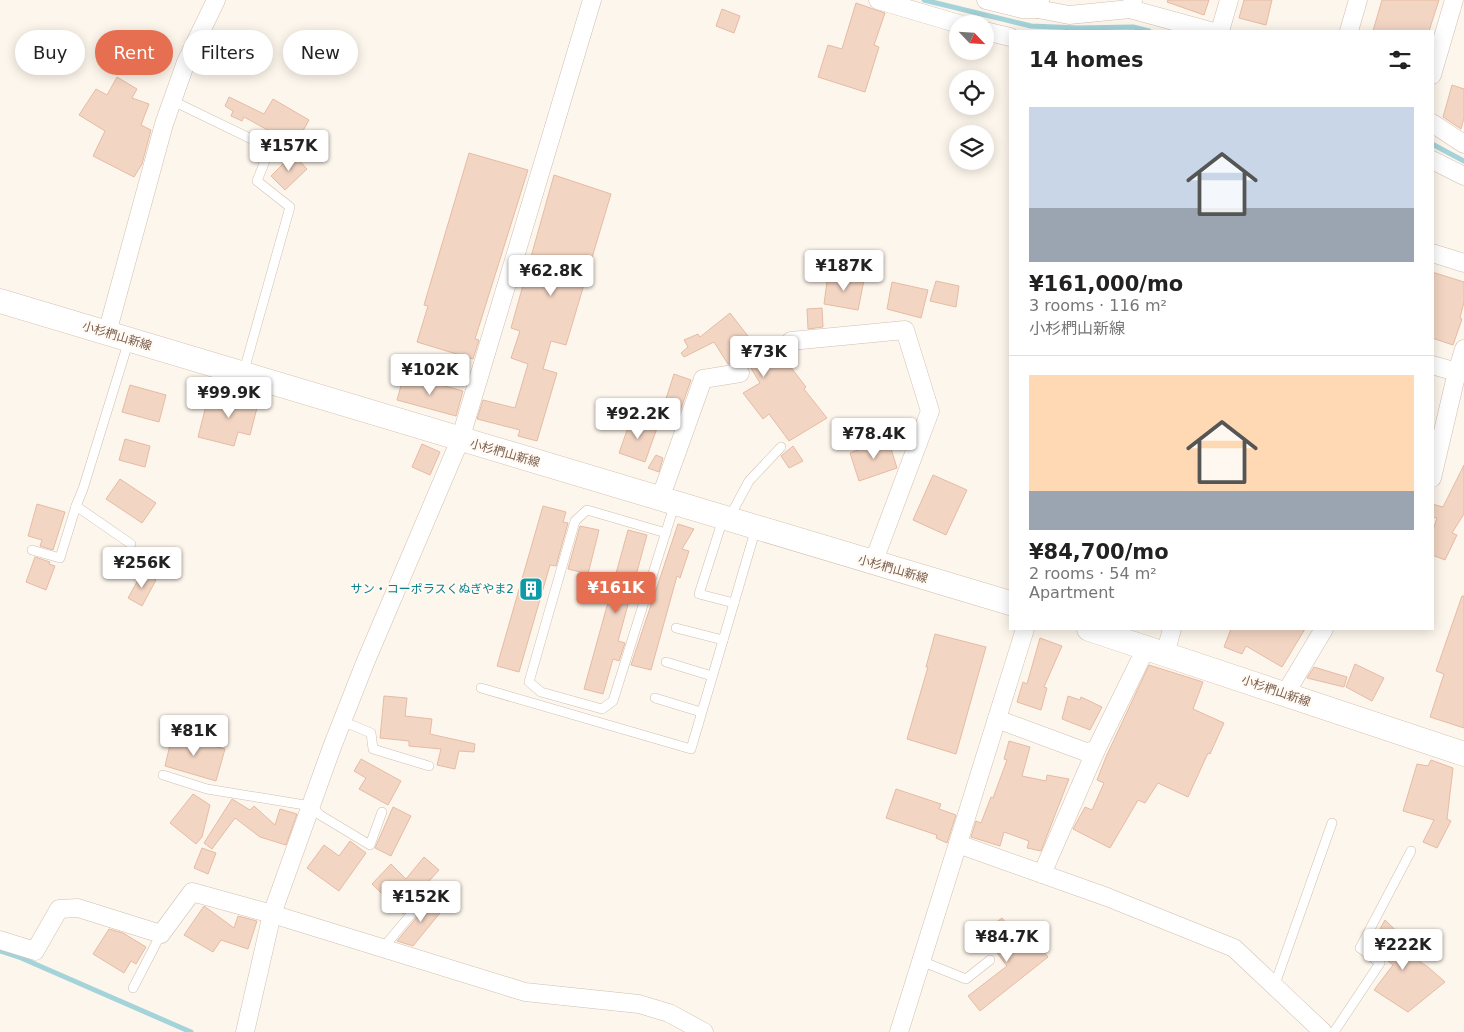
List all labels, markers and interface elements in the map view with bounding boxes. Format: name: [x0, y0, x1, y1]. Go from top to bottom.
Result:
north arrow: [949, 15, 994, 60]
map controls: [949, 15, 994, 170]
chip: Buy: [15, 30, 85, 75]
chip: Rent: [95, 30, 173, 75]
chip: Filters: [183, 30, 273, 75]
chip: New: [283, 30, 358, 75]
icon: filters: [1386, 46, 1414, 74]
text: 14 homes: [1029, 48, 1144, 72]
button: locate: [949, 70, 994, 115]
button: layers: [949, 125, 994, 170]
pin: ¥157K: [254, 130, 324, 172]
text: ¥157K: [261, 136, 317, 155]
icon: home: [1177, 139, 1267, 229]
pin: ¥187K: [809, 250, 879, 292]
pin: ¥62.8K: [510, 254, 592, 297]
text: ¥187K: [816, 256, 872, 275]
text: ¥62.8K: [519, 261, 583, 280]
text: ¥161,000/mo: [1029, 272, 1183, 296]
text: 3 rooms · 116 m²: [1029, 296, 1167, 315]
street label: 小杉椚山新線: [81, 319, 153, 353]
text: 小杉椚山新線: [1029, 319, 1125, 338]
pin: ¥73K: [734, 336, 794, 378]
text: ¥73K: [741, 342, 787, 361]
pin: ¥102K: [395, 354, 465, 396]
text: ¥102K: [402, 360, 458, 379]
pin: ¥99.9K: [188, 376, 270, 419]
text: ¥99.9K: [197, 383, 261, 402]
pin: ¥92.2K: [597, 398, 679, 440]
text: ¥92.2K: [606, 404, 670, 423]
icon: home: [1177, 407, 1267, 497]
pin: ¥78.4K: [833, 418, 915, 460]
text: ¥78.4K: [842, 424, 906, 443]
street label: 小杉椚山新線: [468, 436, 542, 470]
text: ¥84,700/mo: [1029, 540, 1169, 564]
pin: ¥256K: [107, 546, 177, 589]
street label: 小杉椚山新線: [856, 552, 930, 586]
text: ¥256K: [114, 553, 170, 572]
text: 2 rooms · 54 m²: [1029, 564, 1157, 583]
pin: ¥161K: [581, 572, 651, 614]
building icon: サン・コーポラスくぬぎやま2: [518, 576, 544, 602]
text: ¥161K: [588, 578, 644, 597]
place label: サン・コーポラスくぬぎやま2: [351, 582, 514, 596]
text: Apartment: [1029, 583, 1115, 602]
street label: 小杉椚山新線: [1240, 673, 1312, 709]
pin: ¥81K: [164, 714, 224, 757]
text: ¥81K: [171, 721, 217, 740]
pin: ¥152K: [386, 880, 456, 923]
text: ¥152K: [393, 887, 449, 906]
pin: ¥84.7K: [966, 920, 1048, 963]
text: ¥84.7K: [975, 927, 1039, 946]
pin: ¥222K: [1368, 928, 1438, 971]
text: ¥222K: [1375, 935, 1431, 954]

